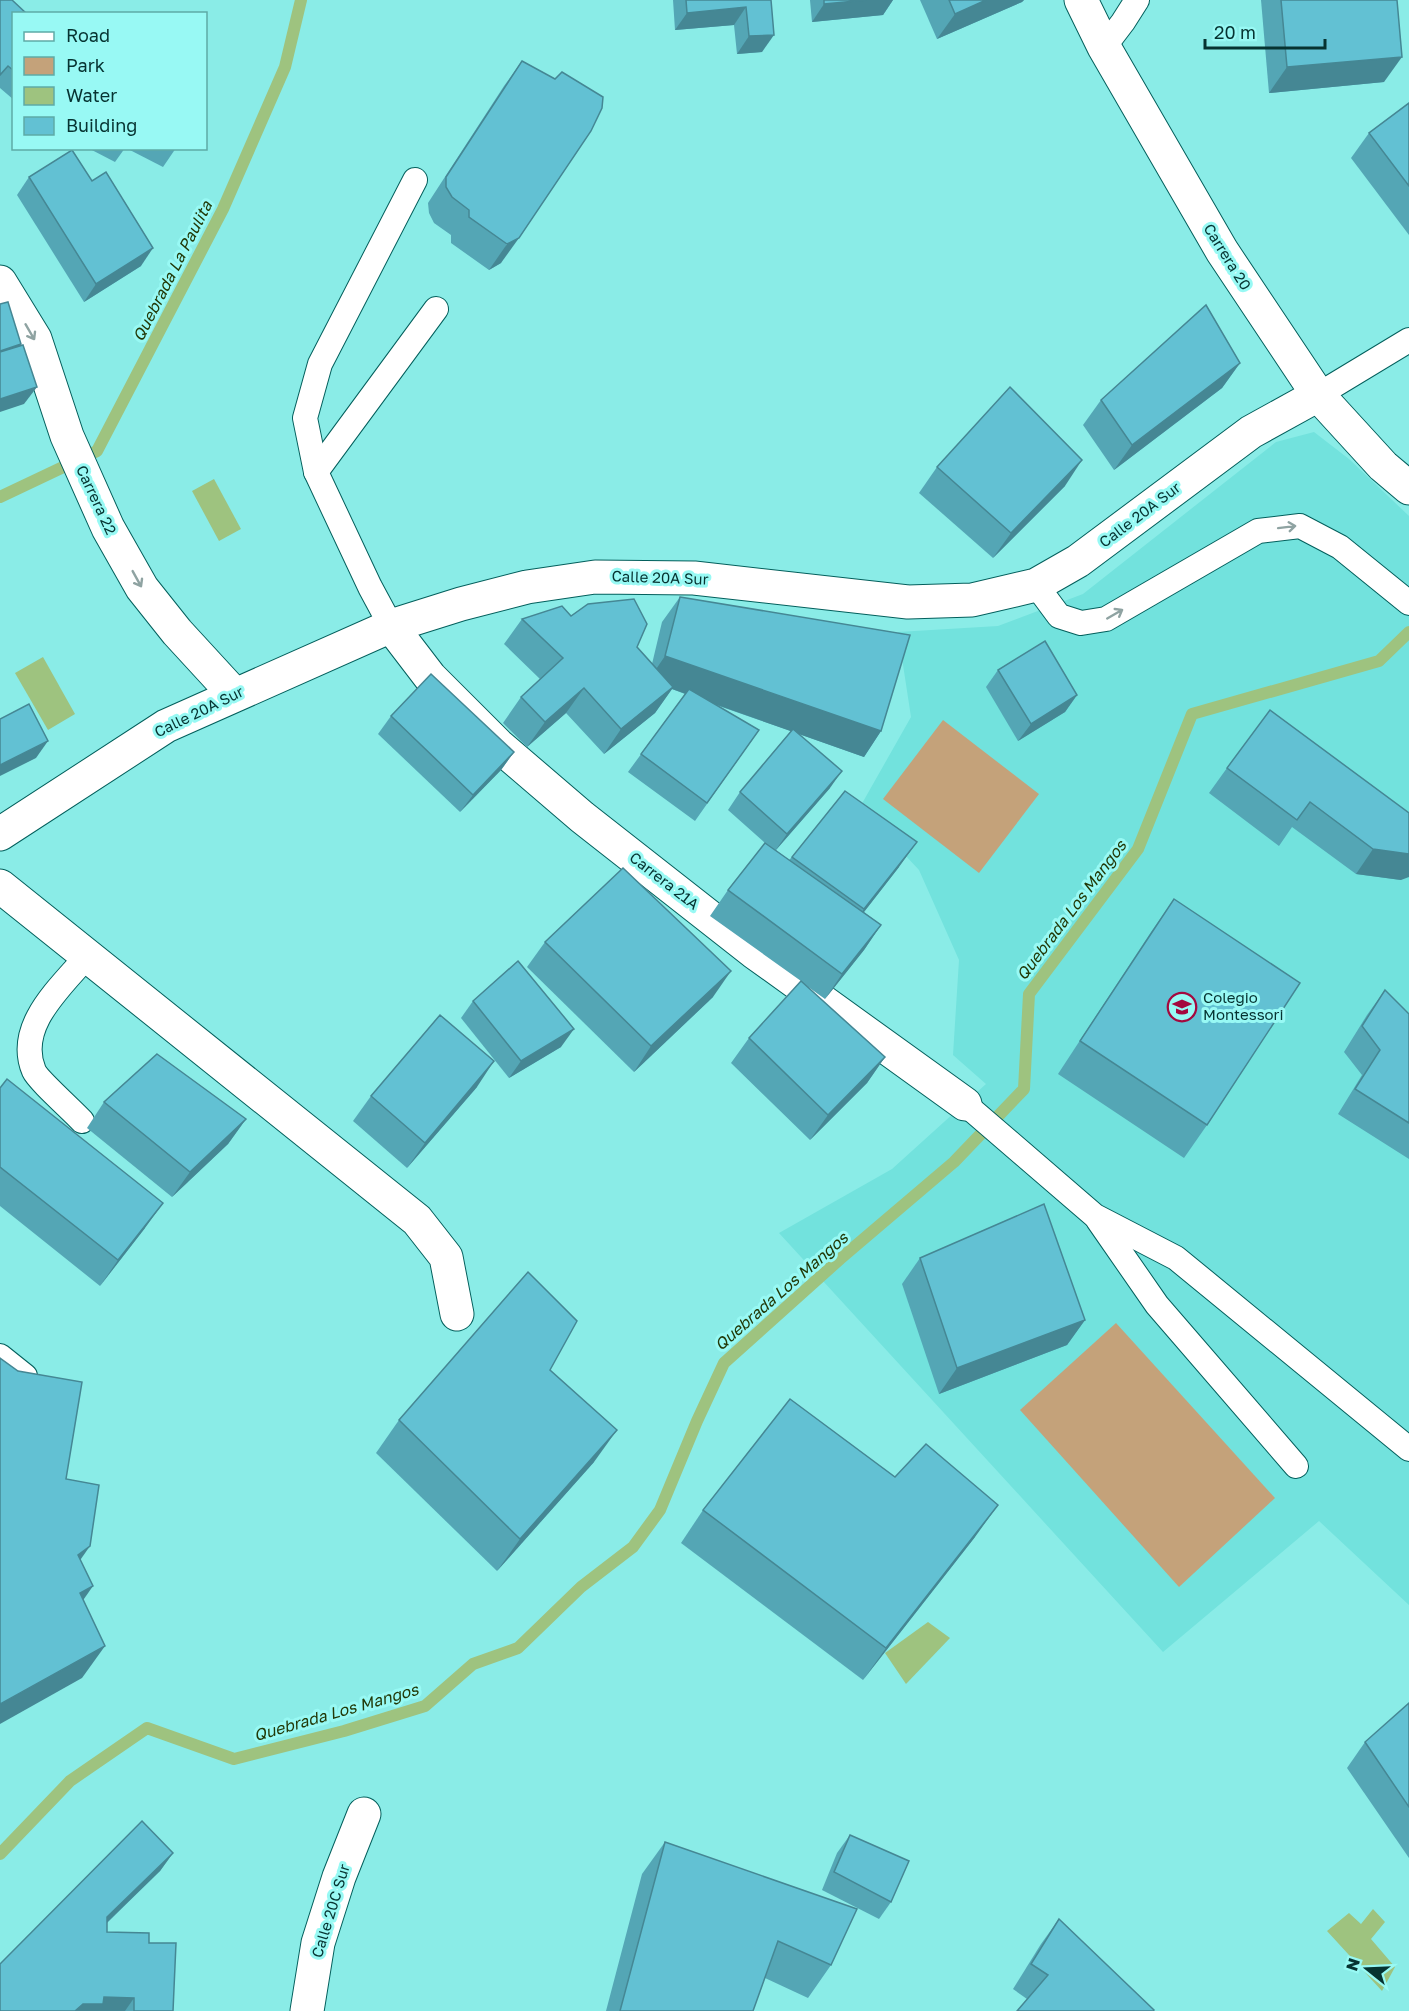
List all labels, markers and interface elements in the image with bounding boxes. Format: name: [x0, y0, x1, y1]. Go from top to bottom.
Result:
legend: [12, 12, 207, 150]
scale bar: [1205, 12, 1325, 50]
text: 20 m: [1214, 21, 1256, 43]
text: Road: [66, 24, 110, 46]
text: Park: [66, 54, 105, 76]
text: Water: [66, 84, 117, 106]
text: Building: [66, 114, 137, 136]
water label: Quebrada La Paulita: [128, 197, 216, 345]
street label: Carrera 20: [1200, 220, 1255, 293]
one-way arrow: [24, 323, 36, 340]
street label: Carrera 22: [73, 462, 121, 537]
street label: Calle 20A Sur: [1095, 478, 1184, 551]
one-way arrow: [1277, 521, 1297, 532]
street label: Calle 20A Sur: [611, 566, 709, 588]
one-way arrow: [131, 570, 143, 587]
one-way arrow: [1106, 608, 1123, 620]
street label: Calle 20A Sur: [151, 682, 246, 740]
water label: Quebrada Los Mangos: [1012, 835, 1131, 984]
street label: Carrera 21A: [626, 848, 703, 913]
place label: Colegio Montessori: [1203, 988, 1283, 1023]
school or university icon: Colegio Montessori: [1166, 991, 1198, 1023]
water label: Quebrada Los Mangos: [710, 1227, 853, 1354]
water label: Quebrada Los Mangos: [251, 1679, 422, 1745]
street label: Calle 20C Sur: [307, 1862, 353, 1960]
north arrow: [1337, 1939, 1397, 1999]
text: N: [1341, 1955, 1364, 1973]

